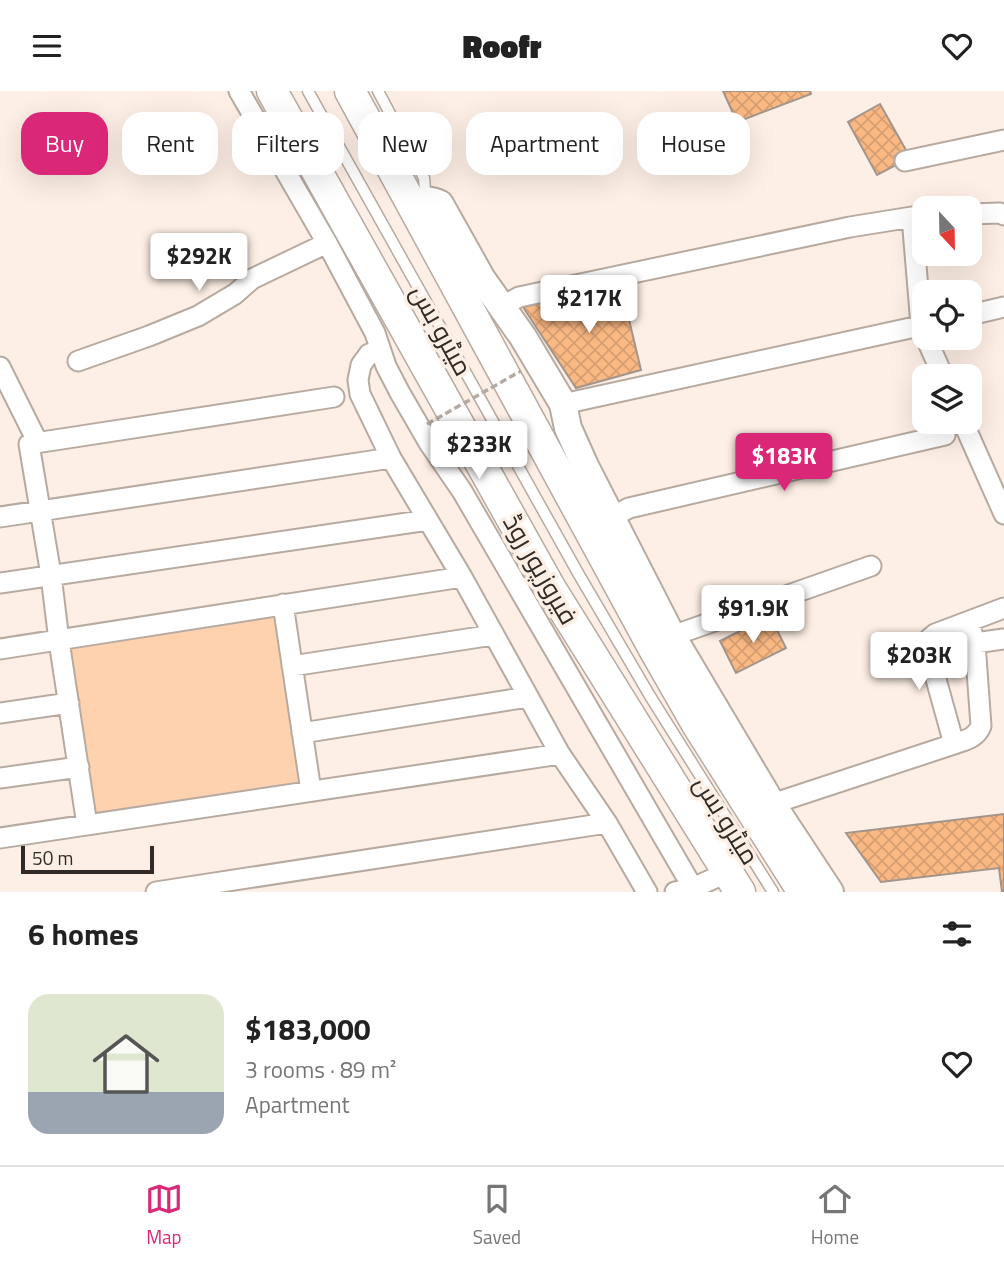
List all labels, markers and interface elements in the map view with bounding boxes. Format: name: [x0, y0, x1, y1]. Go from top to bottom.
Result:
text: Roofr: [463, 22, 541, 70]
icon: menu: [28, 27, 66, 65]
icon: heart: [938, 27, 976, 65]
chip: Buy: [21, 112, 108, 175]
chip: Rent: [122, 112, 218, 175]
chip: Filters: [232, 112, 344, 175]
chip: New: [358, 112, 452, 175]
chip: Apartment: [466, 112, 623, 175]
chip: House: [637, 112, 750, 175]
north arrow: [912, 196, 982, 266]
map controls: [912, 196, 982, 434]
pin: $292K: [150, 233, 248, 293]
text: $292K: [166, 238, 232, 273]
pin: $217K: [540, 275, 638, 335]
street label: میٹرو بس: [401, 277, 483, 383]
text: $217K: [556, 280, 622, 315]
button: locate: [912, 280, 982, 350]
button: layers: [912, 364, 982, 434]
pin: $233K: [430, 421, 528, 481]
text: $233K: [446, 426, 512, 461]
pin: $183K: [735, 433, 833, 493]
text: $183K: [751, 438, 817, 473]
street label: فیروزپور روڈ: [494, 506, 588, 632]
pin: $91.9K: [696, 585, 810, 645]
text: $91.9K: [717, 590, 789, 625]
pin: $203K: [870, 633, 968, 692]
text: $203K: [886, 637, 952, 672]
street label: میٹرو بس: [684, 768, 770, 872]
scale bar: [21, 843, 154, 875]
text: 50 m: [32, 843, 73, 872]
text: 6 homes: [28, 911, 139, 957]
icon: filters: [938, 915, 976, 953]
text: $183,000: [245, 1006, 371, 1052]
icon: home: [84, 1022, 168, 1106]
icon: heart: [938, 1045, 976, 1083]
text: 3 rooms · 89 m²: [245, 1052, 396, 1087]
text: Apartment: [245, 1087, 350, 1122]
tab: Map: [145, 1180, 183, 1251]
tab: Saved: [473, 1180, 521, 1251]
tab: Home: [811, 1180, 859, 1251]

